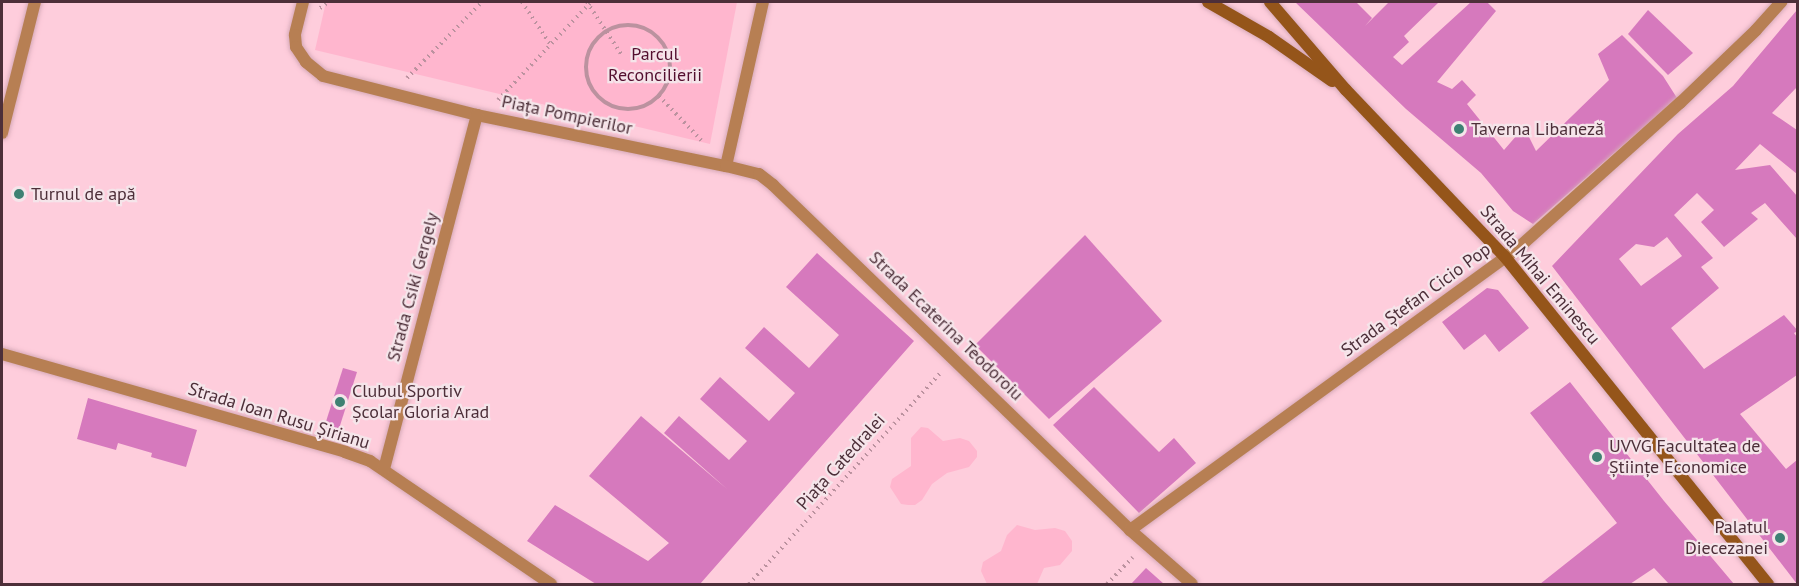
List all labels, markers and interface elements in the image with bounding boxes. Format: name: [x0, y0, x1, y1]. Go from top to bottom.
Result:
park label: Parcul Reconcilierii: [608, 44, 702, 86]
street label: Piața Pompierilor: [500, 91, 634, 139]
place label: Taverna Libaneză: [1471, 118, 1604, 140]
marker: Taverna Libaneză: [1452, 122, 1466, 136]
place label: Turnul de apă: [31, 183, 136, 205]
marker: Turnul de apă: [12, 187, 26, 201]
street label: Strada Mihai Eminescu: [1475, 201, 1605, 349]
street label: Strada Csiki Gergely: [383, 210, 443, 364]
street label: Strada Ștefan Cicio Pop: [1337, 239, 1495, 361]
street label: Strada Ecaterina Teodoroiu: [864, 247, 1028, 405]
street label: Strada Ioan Rusu Șirianu: [186, 378, 372, 454]
place label: Clubul Sportiv Școlar Gloria Arad: [352, 381, 490, 424]
marker: Clubul Sportiv Școlar Gloria Arad: [333, 395, 347, 409]
street label: Piața Catedralei: [792, 410, 890, 514]
place label: UVVG Facultatea de Științe Economice: [1609, 436, 1760, 478]
marker: UVVG Facultatea de Științe Economice: [1590, 450, 1604, 464]
place label: Palatul Diecezanei: [1685, 517, 1768, 560]
marker: Palatul Diecezanei: [1773, 531, 1787, 545]

